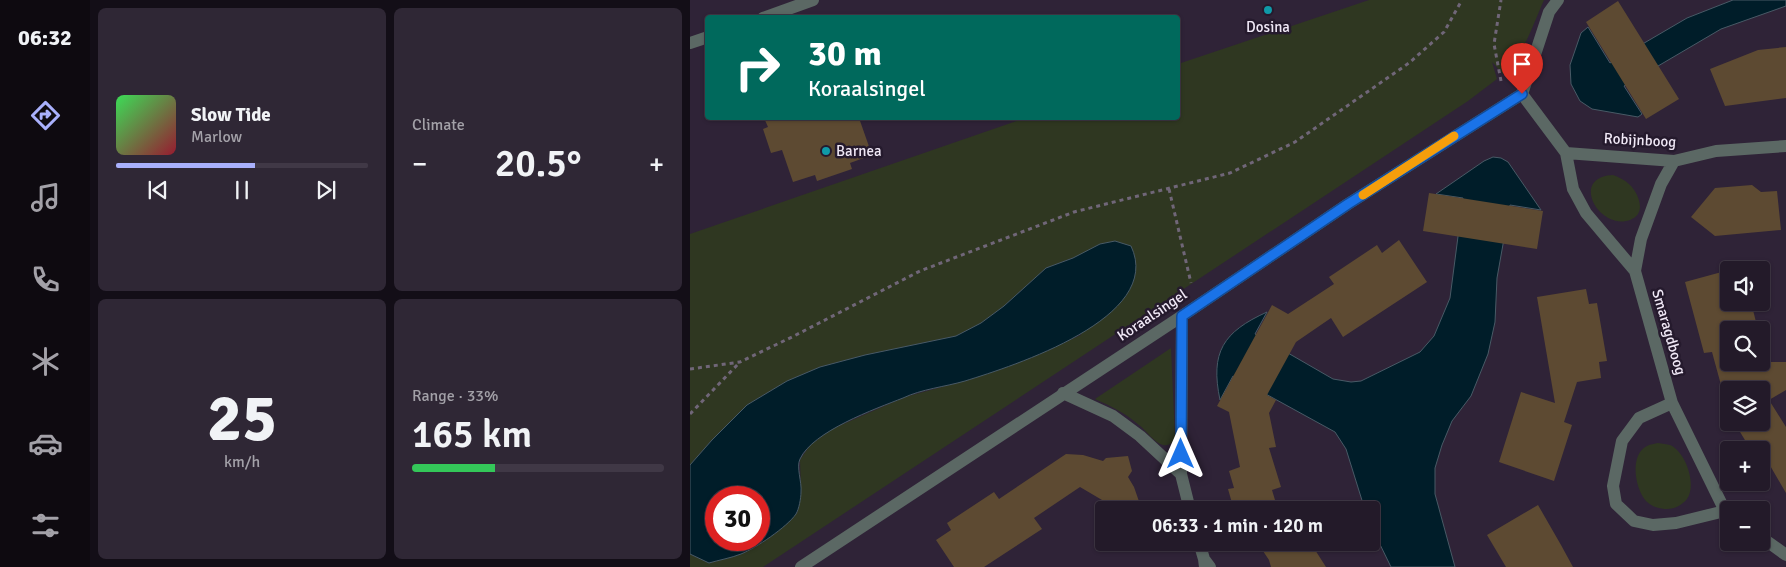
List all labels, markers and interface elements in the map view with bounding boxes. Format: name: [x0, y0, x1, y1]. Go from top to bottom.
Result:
marker: Dosina: [1262, 4, 1274, 16]
place label: Dosina: [1246, 18, 1290, 36]
text: 06:32: [18, 24, 72, 51]
text: 30 m: [808, 32, 882, 75]
icon: right: [725, 35, 790, 100]
pin: [1501, 43, 1543, 94]
icon: arrive: [1508, 50, 1536, 78]
text: Koraalsingel: [808, 75, 926, 102]
icon: directions: [28, 98, 63, 133]
text: Slow Tide: [191, 103, 271, 127]
text: Climate: [412, 115, 465, 135]
text: Marlow: [191, 127, 242, 147]
street label: Robijnboog: [1603, 129, 1677, 151]
text: 20.5°: [495, 140, 581, 187]
place label: Barnea: [836, 142, 882, 160]
marker: Barnea: [820, 145, 832, 157]
text: −: [412, 147, 427, 181]
text: +: [649, 147, 664, 181]
icon: previous: [144, 176, 172, 204]
icon: pause: [228, 176, 256, 204]
icon: next: [312, 176, 340, 204]
icon: music: [28, 180, 63, 215]
map controls: [1720, 261, 1770, 551]
button: sound: [1720, 261, 1770, 311]
icon: phone: [28, 262, 63, 297]
street label: Koraalsingel: [1114, 285, 1190, 345]
street label: Smaragdboog: [1648, 287, 1690, 377]
button: search: [1720, 321, 1770, 371]
icon: climate: [28, 344, 63, 379]
text: 25: [207, 379, 277, 459]
button: layers: [1720, 381, 1770, 431]
text: Range · 33%: [412, 386, 498, 406]
text: 165 km: [412, 411, 532, 458]
icon: car: [28, 426, 63, 461]
position arrow: [1154, 427, 1206, 479]
button: +: [1720, 441, 1770, 491]
text: km/h: [224, 452, 260, 472]
speed limit sign: 30: [705, 486, 770, 551]
button: −: [1720, 501, 1770, 551]
icon: filters: [28, 508, 63, 543]
text: 06:33 · 1 min · 120 m: [1152, 514, 1323, 538]

